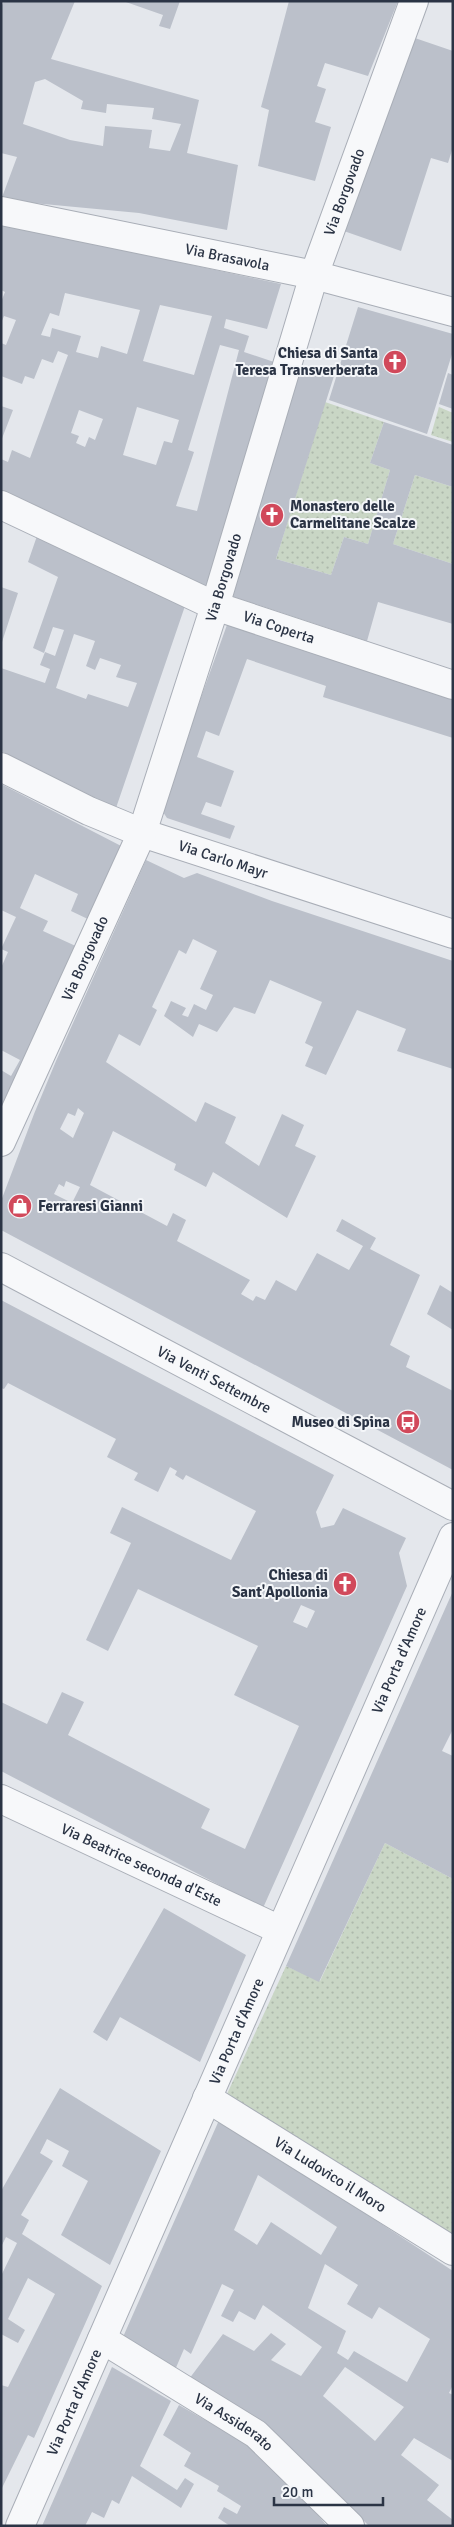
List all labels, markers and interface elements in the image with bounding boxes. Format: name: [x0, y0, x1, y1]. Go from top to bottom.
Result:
street label: Via Borgovado: [320, 146, 369, 238]
street label: Via Brasavola: [183, 240, 271, 275]
place label: Chiesa di Santa Teresa Transverberata: [235, 344, 378, 379]
church icon: Chiesa di Santa Teresa Transverberata: [382, 349, 408, 375]
place label: Monastero delle Carmelitane Scalze: [290, 497, 416, 532]
church icon: Monastero delle Carmelitane Scalze: [259, 502, 285, 528]
street label: Via Borgovado: [202, 531, 245, 624]
street label: Via Coperta: [241, 607, 317, 648]
street label: Via Carlo Mayr: [176, 836, 271, 882]
street label: Via Borgovado: [58, 913, 112, 1004]
shop icon: Ferraresi Gianni: [7, 1193, 33, 1219]
place label: Ferraresi Gianni: [38, 1197, 143, 1215]
street label: Via Venti Settembre: [154, 1342, 274, 1417]
bus stop icon: Museo di Spina: [395, 1409, 421, 1435]
place label: Museo di Spina: [291, 1413, 390, 1431]
place label: Chiesa di Sant'Apollonia: [232, 1566, 328, 1601]
church icon: Chiesa di Sant'Apollonia: [332, 1571, 358, 1597]
street label: Via Porta d'Amore: [368, 1604, 430, 1716]
street label: Via Beatrice seconda d'Este: [58, 1819, 224, 1910]
street label: Via Porta d'Amore: [205, 1975, 268, 2087]
street label: Via Ludovico il Moro: [271, 2133, 390, 2216]
street label: Via Porta d'Amore: [43, 2346, 105, 2458]
street label: Via Assiderato: [191, 2389, 277, 2455]
scale bar: [274, 2474, 383, 2506]
text: 20 m: [282, 2483, 313, 2501]

